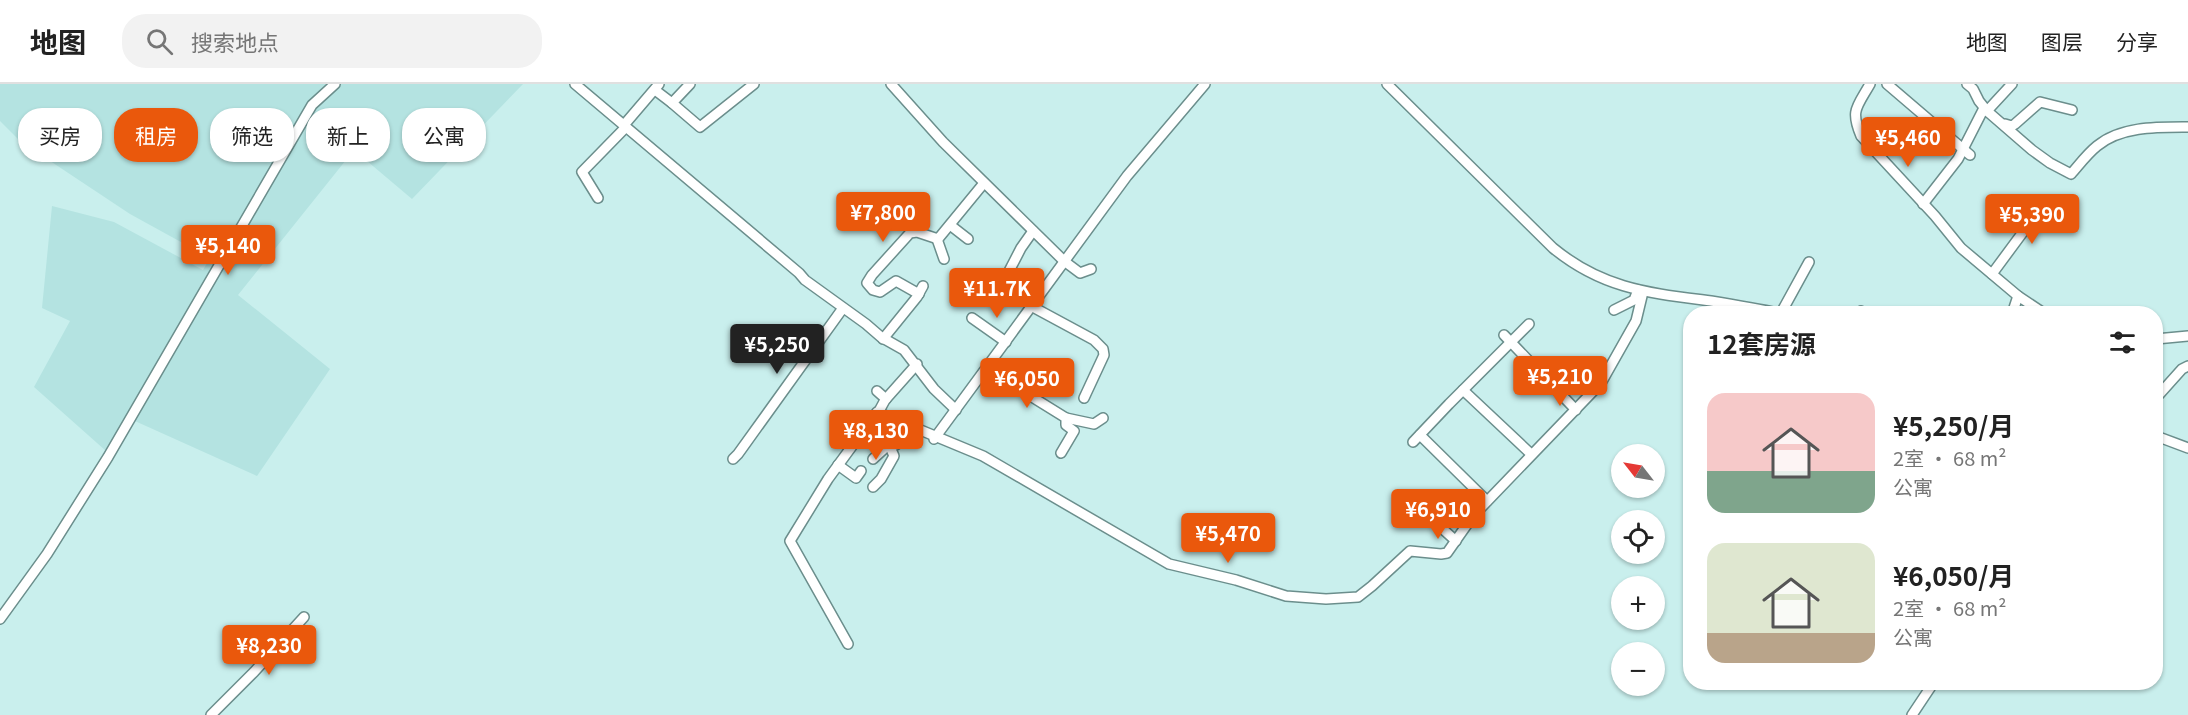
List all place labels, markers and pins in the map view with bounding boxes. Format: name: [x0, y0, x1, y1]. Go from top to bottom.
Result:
pin: ¥5,460: [1859, 117, 1957, 168]
pin: ¥7,800: [834, 192, 932, 243]
pin: ¥5,390: [1983, 194, 2081, 245]
pin: ¥5,140: [179, 225, 277, 276]
pin: ¥11.7K: [948, 268, 1046, 319]
pin: ¥5,250: [728, 324, 826, 375]
pin: ¥5,210: [1511, 356, 1609, 407]
pin: ¥6,050: [978, 358, 1076, 409]
pin: ¥8,130: [827, 410, 925, 461]
pin: ¥6,910: [1389, 489, 1487, 540]
pin: ¥5,470: [1179, 513, 1277, 564]
pin: ¥8,230: [220, 625, 318, 676]

